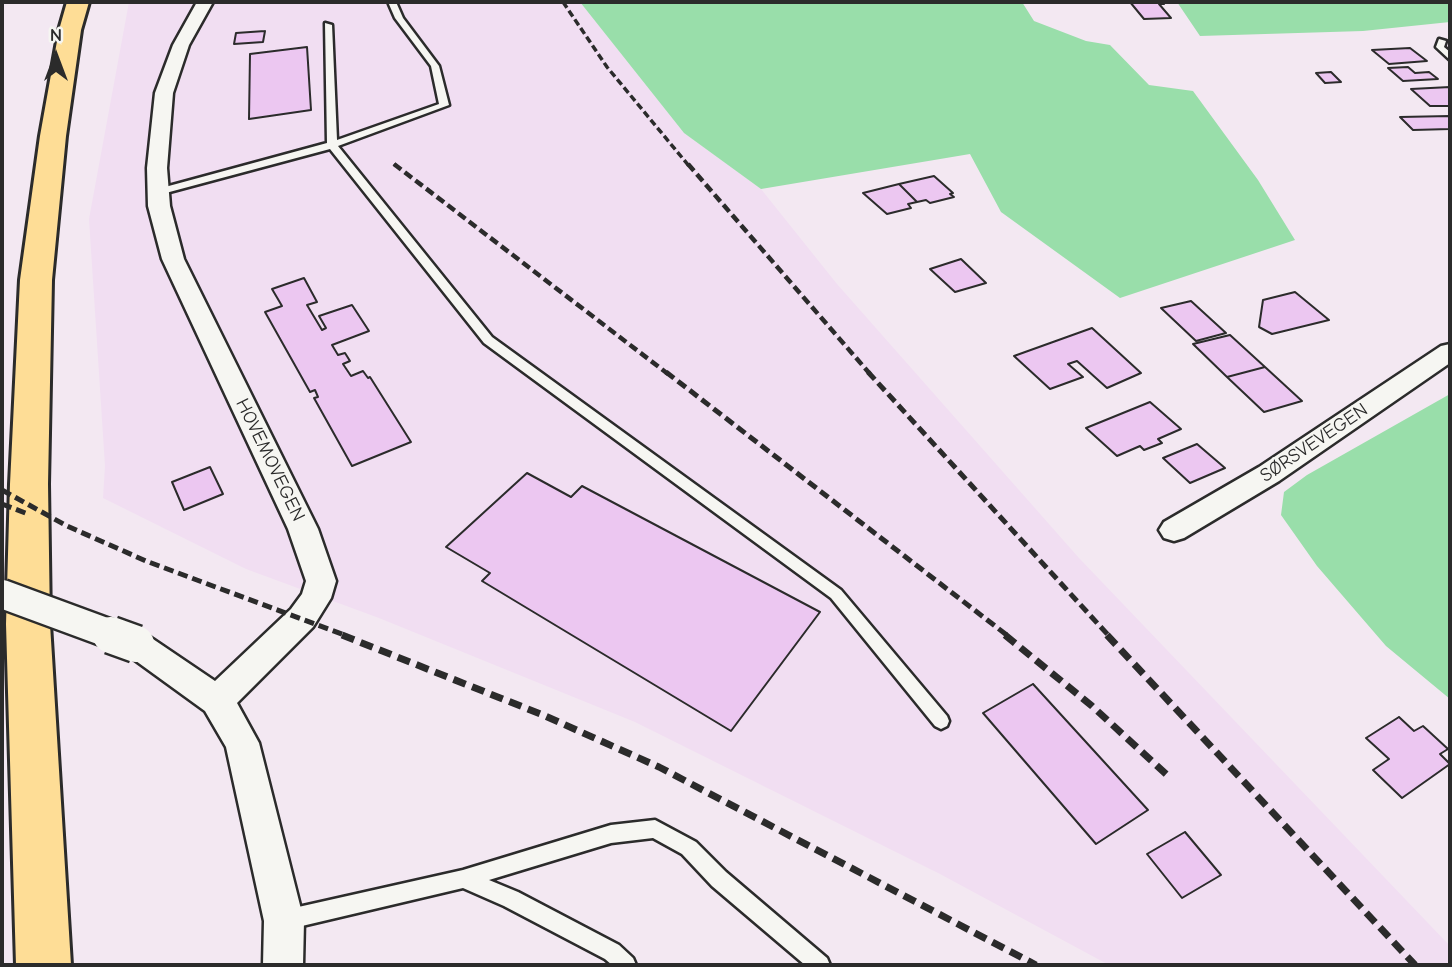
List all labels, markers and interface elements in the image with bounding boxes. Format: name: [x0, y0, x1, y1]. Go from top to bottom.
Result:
north arrow: [21, 21, 91, 91]
text: N: [50, 24, 62, 46]
street label: HOVEMOVEGEN: [230, 395, 310, 525]
street label: SØRSVEVEGEN: [1256, 399, 1372, 487]

